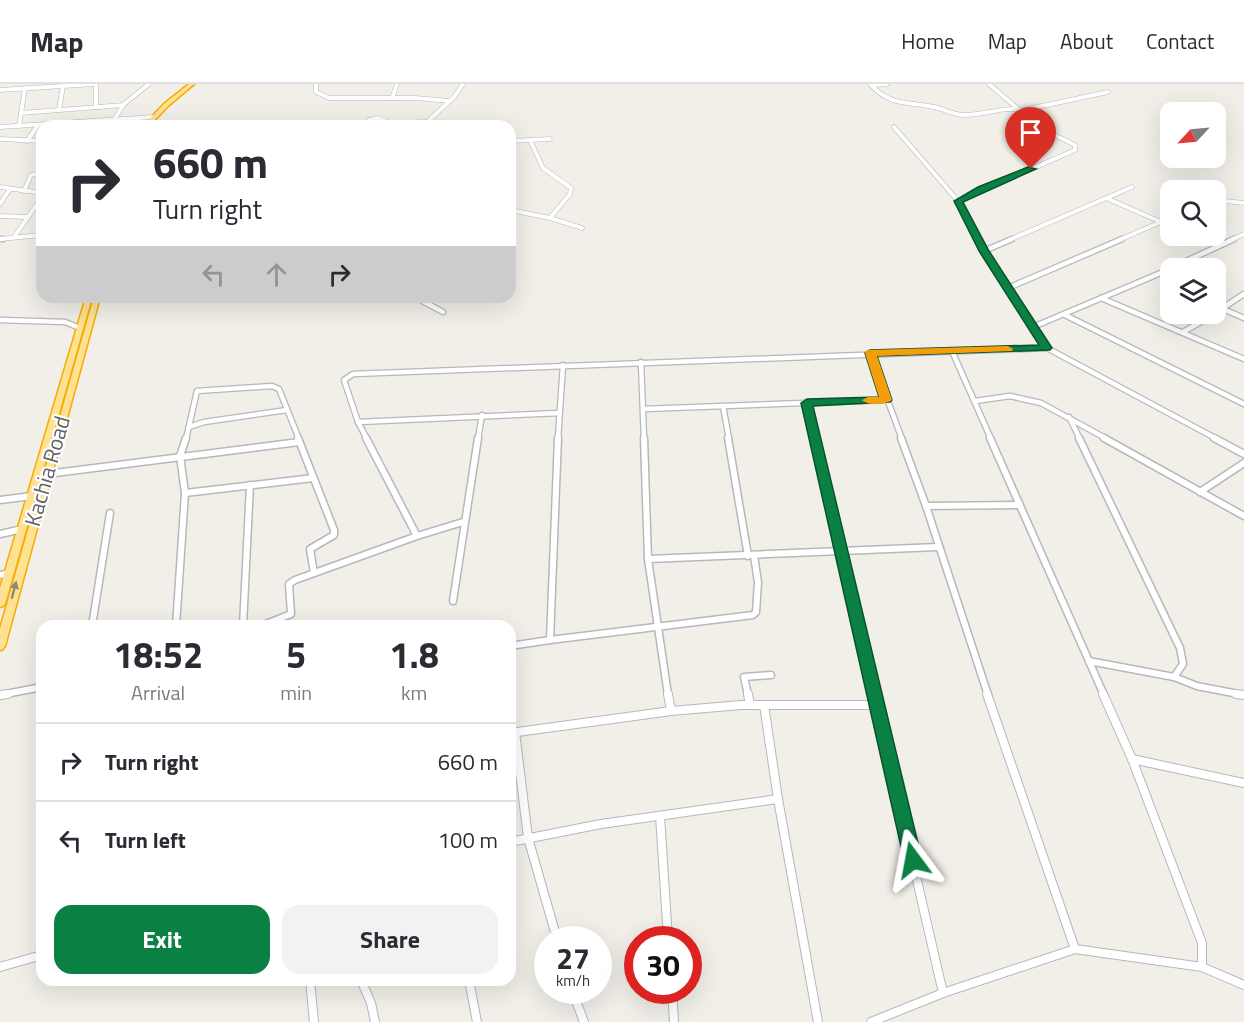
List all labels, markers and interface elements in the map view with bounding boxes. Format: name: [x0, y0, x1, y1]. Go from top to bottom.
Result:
text: Map: [30, 20, 84, 63]
text: Home: [901, 25, 955, 57]
text: Map: [988, 25, 1027, 57]
text: About: [1060, 25, 1113, 57]
text: Contact: [1146, 25, 1214, 57]
north arrow: [1160, 102, 1226, 168]
map controls: [1160, 102, 1226, 324]
pin: [1005, 107, 1056, 169]
icon: arrive: [1014, 116, 1047, 149]
text: 660 m: [153, 130, 268, 194]
icon: right: [54, 144, 132, 222]
button: search: [1160, 180, 1226, 246]
text: Turn right: [153, 188, 262, 229]
icon: left: [197, 258, 230, 291]
icon: ahead: [260, 258, 293, 291]
icon: right: [323, 258, 356, 291]
button: layers: [1160, 258, 1226, 324]
street label: Kachia Road: [15, 412, 79, 530]
one-way arrow: [10, 581, 19, 599]
text: 18:52: [113, 627, 203, 682]
text: 5: [286, 627, 306, 682]
text: 1.8: [389, 627, 439, 682]
text: Arrival: [131, 677, 185, 708]
text: min: [280, 677, 312, 708]
text: km: [401, 677, 427, 708]
text: Turn right: [105, 745, 199, 779]
text: 660 m: [438, 745, 498, 779]
icon: right: [54, 746, 87, 779]
text: Turn left: [105, 823, 186, 857]
text: 100 m: [438, 823, 498, 857]
icon: left: [54, 824, 87, 857]
position arrow: [881, 828, 945, 892]
button: Exit: [54, 905, 270, 974]
button: Share: [282, 905, 498, 974]
speed limit sign: 30: [624, 926, 702, 1004]
text: 27: [556, 935, 590, 981]
text: km/h: [556, 969, 590, 992]

